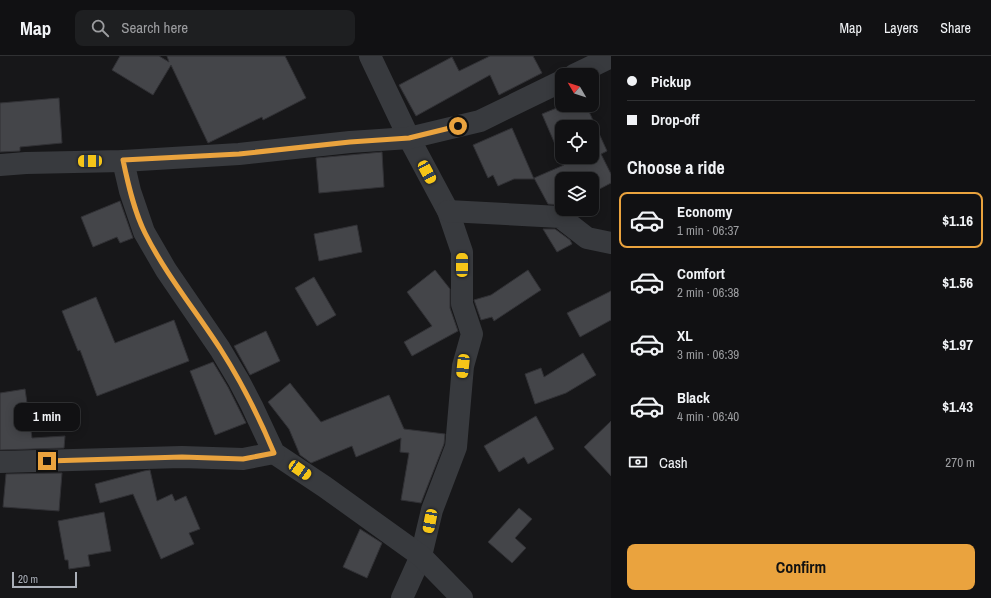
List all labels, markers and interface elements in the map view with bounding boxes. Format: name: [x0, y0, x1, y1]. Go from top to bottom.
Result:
search box: [75, 10, 355, 46]
text: Map: [20, 15, 51, 41]
icon: search: [89, 17, 111, 39]
text: Search here: [121, 17, 188, 38]
text: Map: [840, 19, 862, 37]
text: Layers: [884, 19, 918, 37]
text: Share: [940, 19, 971, 37]
north arrow: [555, 68, 599, 112]
map controls: [555, 68, 599, 216]
text: Pickup: [651, 71, 691, 92]
text: Drop-off: [651, 109, 700, 130]
route start: [449, 117, 467, 135]
button: locate: [555, 120, 599, 164]
car: [78, 155, 102, 167]
text: Choose a ride: [627, 155, 725, 180]
car: [416, 159, 438, 185]
button: layers: [555, 172, 599, 216]
text: Economy: [677, 201, 732, 222]
icon: car: [629, 202, 665, 238]
text: $1.16: [942, 210, 973, 231]
text: 1 min · 06:37: [677, 222, 739, 239]
car: [456, 253, 468, 277]
text: Comfort: [677, 263, 725, 284]
icon: car: [629, 264, 665, 300]
text: $1.56: [942, 272, 973, 293]
text: 2 min · 06:38: [677, 284, 739, 301]
text: XL: [677, 325, 693, 346]
icon: car: [629, 326, 665, 362]
text: $1.97: [942, 334, 973, 355]
text: 3 min · 06:39: [677, 346, 739, 363]
car: [456, 353, 470, 379]
text: Black: [677, 387, 710, 408]
icon: car: [629, 388, 665, 424]
text: $1.43: [942, 396, 973, 417]
callout: 1 min: [14, 403, 80, 431]
text: 1 min: [33, 408, 61, 425]
text: 4 min · 06:40: [677, 408, 739, 425]
icon: cash: [627, 451, 649, 473]
route end: [38, 452, 56, 470]
text: Cash: [659, 452, 688, 473]
text: 270 m: [945, 454, 975, 471]
car: [287, 458, 313, 482]
car: [422, 508, 438, 534]
button: Confirm: [627, 544, 975, 590]
scale bar: [12, 570, 77, 589]
text: 20 m: [18, 572, 38, 586]

